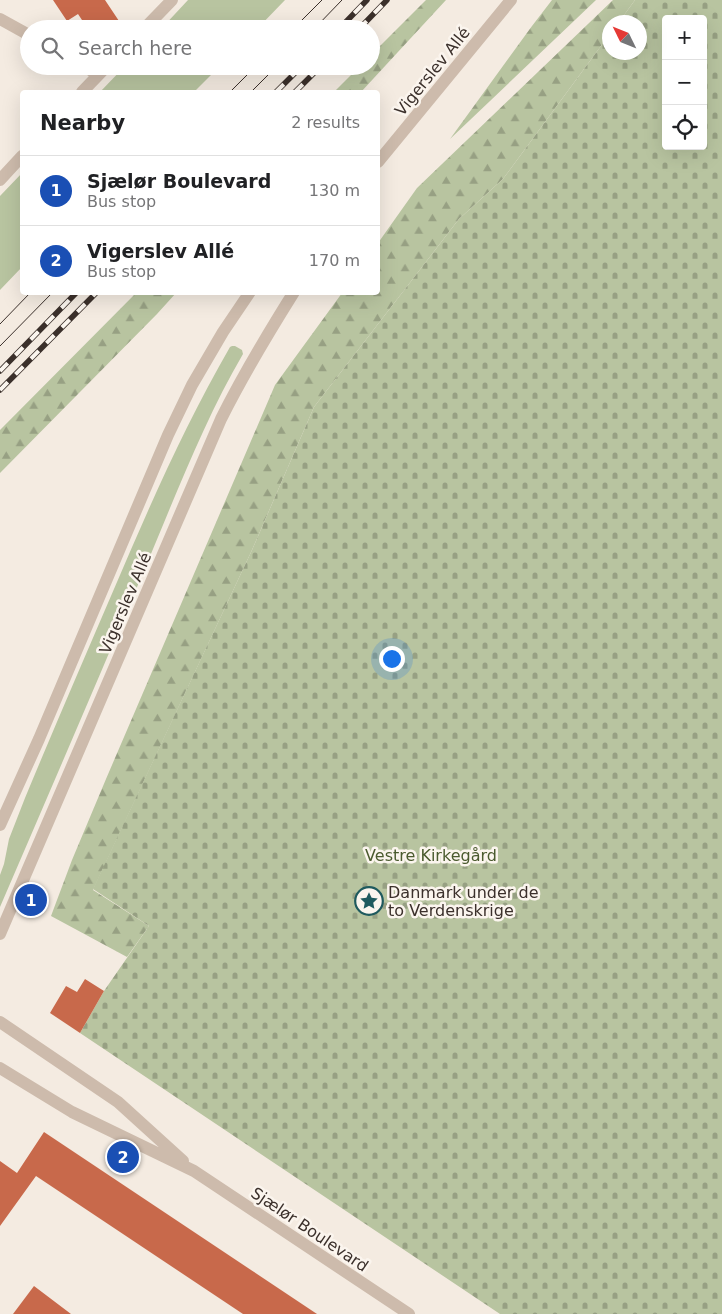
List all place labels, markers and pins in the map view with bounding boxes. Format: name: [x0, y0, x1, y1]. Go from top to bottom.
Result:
pin: 1: [15, 881, 47, 919]
place label: Danmark under de to Verdenskrige: [388, 883, 539, 920]
place icon: Danmark under de to Verdenskrige: [354, 886, 384, 916]
pin: 2: [107, 1138, 139, 1176]

